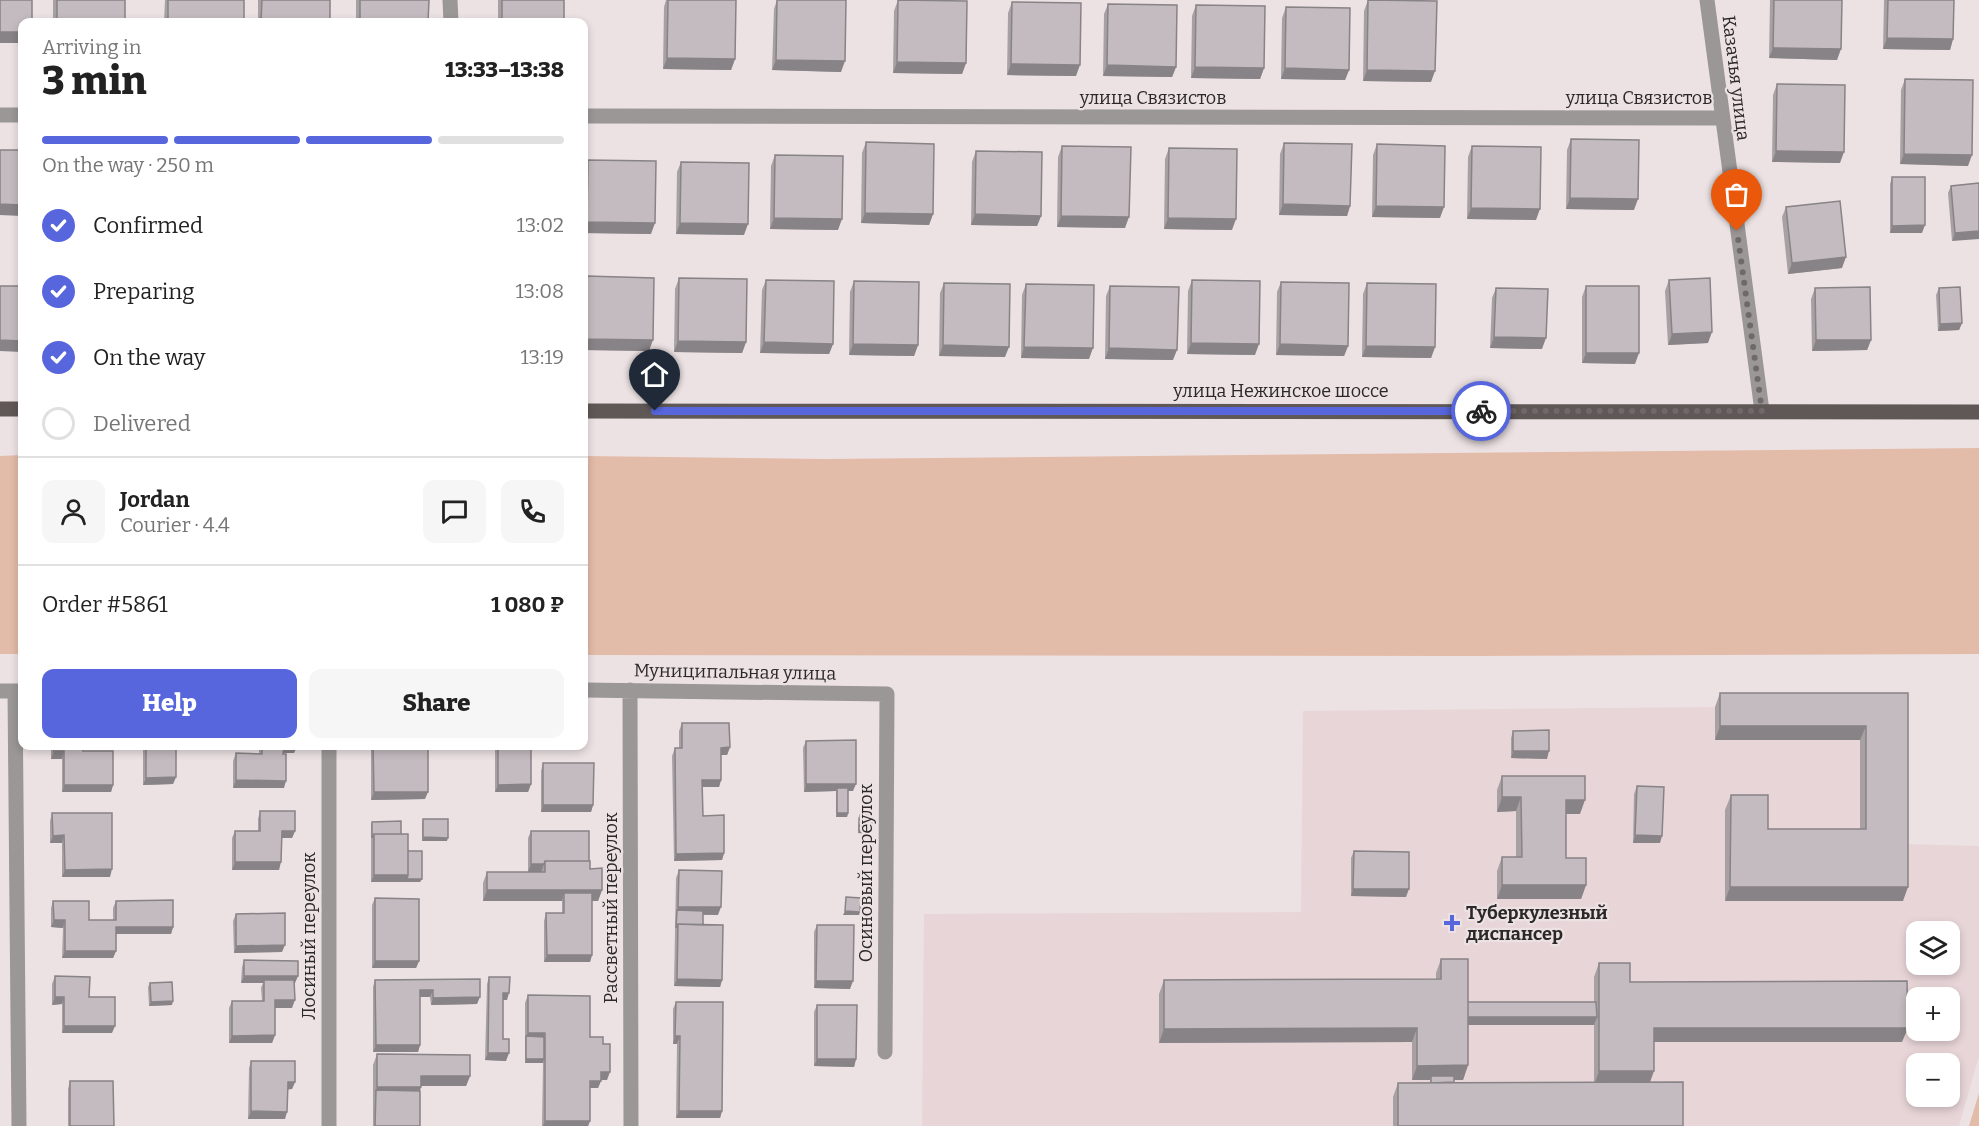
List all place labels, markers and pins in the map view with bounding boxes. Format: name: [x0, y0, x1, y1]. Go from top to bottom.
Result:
pin: [1711, 169, 1762, 231]
pin: [629, 349, 680, 411]
place label: Туберкулезный диспансер: [1466, 902, 1608, 945]
marker: Туберкулезный диспансер: [1443, 914, 1461, 932]

